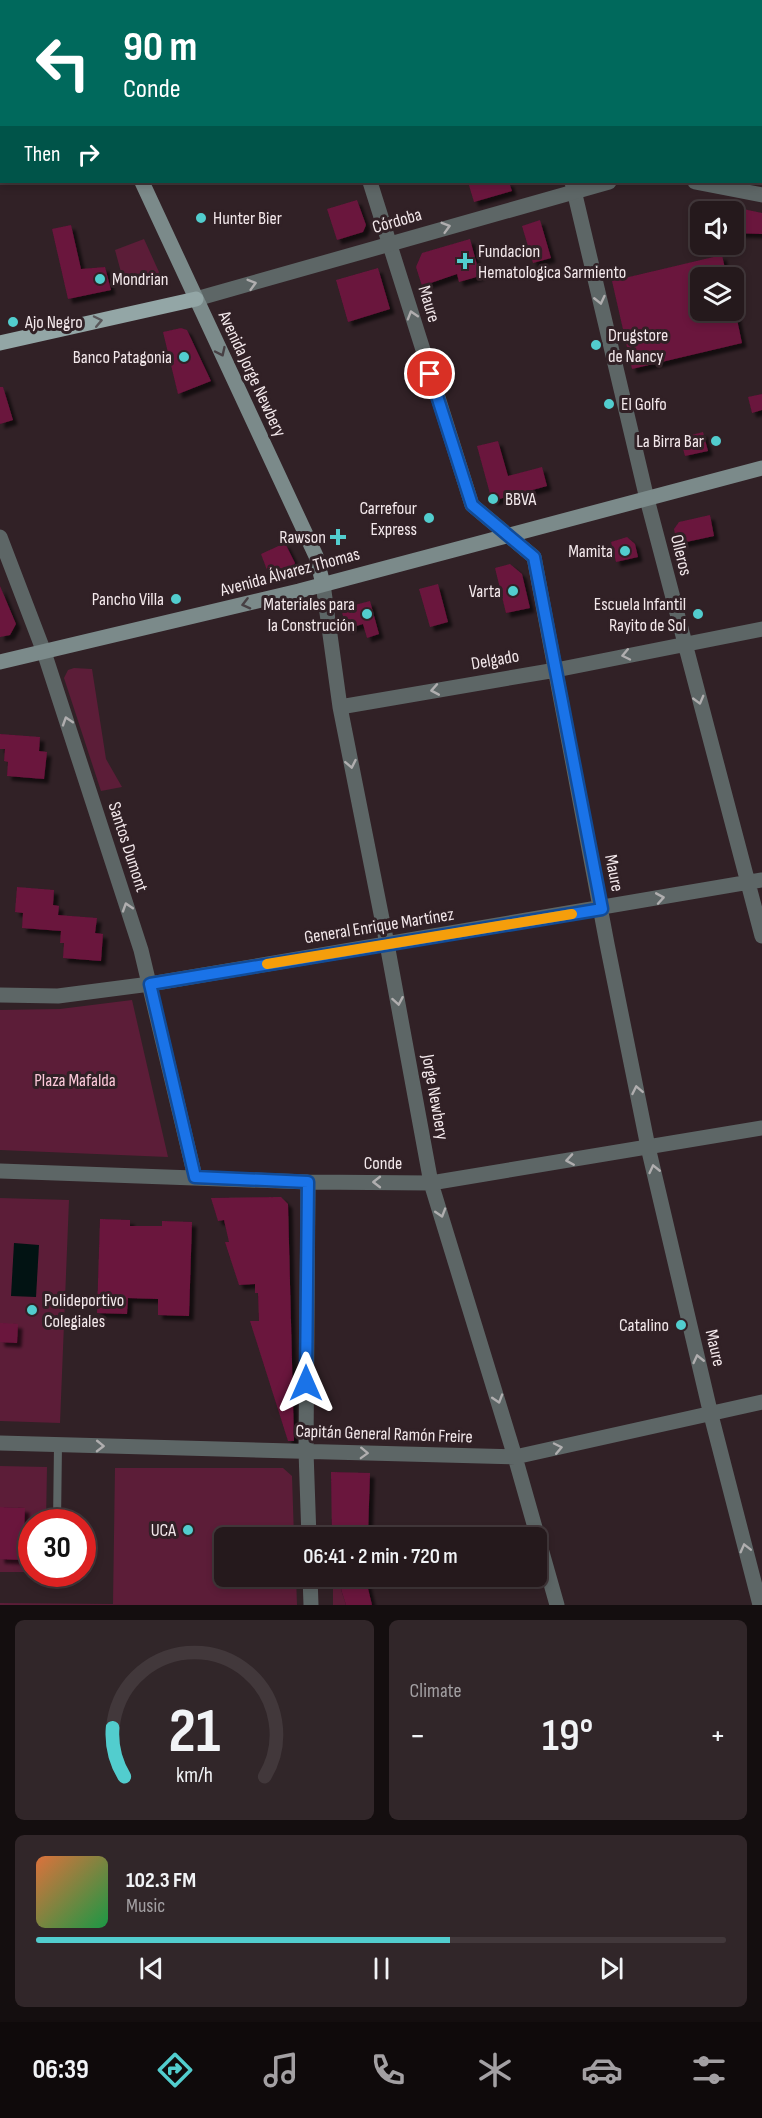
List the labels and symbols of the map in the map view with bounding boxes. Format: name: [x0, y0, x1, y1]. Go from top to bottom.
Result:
street label: Córdoba: [370, 204, 424, 238]
place label: Hunter Bier: [213, 208, 282, 229]
marker: Hunter Bier: [194, 211, 208, 225]
one-way arrow: [440, 222, 451, 234]
place label: Fundacion Hematologica Sarmiento: [478, 241, 626, 283]
marker: Fundacion Hematologica Sarmiento: [456, 252, 474, 270]
place label: Mondrian: [112, 269, 169, 290]
marker: Mondrian: [93, 272, 107, 286]
one-way arrow: [246, 279, 257, 291]
street label: Maure: [414, 283, 444, 325]
one-way arrow: [593, 294, 606, 304]
street label: Avenida Jorge Newbery: [213, 307, 290, 440]
one-way arrow: [407, 310, 419, 321]
place label: Ajo Negro: [24, 312, 83, 333]
marker: Ajo Negro: [6, 315, 20, 329]
one-way arrow: [93, 315, 103, 328]
place label: Drugstore de Nancy: [608, 325, 668, 367]
marker: Drugstore de Nancy: [589, 338, 603, 352]
one-way arrow: [213, 346, 225, 357]
place label: Banco Patagonia: [73, 347, 172, 368]
pin: [404, 348, 455, 399]
marker: Banco Patagonia: [177, 350, 191, 364]
place label: El Golfo: [621, 394, 667, 415]
marker: El Golfo: [602, 397, 616, 411]
place label: La Birra Bar: [636, 431, 704, 452]
marker: La Birra Bar: [709, 434, 723, 448]
place label: BBVA: [505, 489, 537, 510]
marker: BBVA: [486, 492, 500, 506]
place label: Carrefour Express: [359, 498, 417, 540]
marker: Carrefour Express: [422, 511, 436, 525]
place label: Rawson: [279, 527, 326, 548]
marker: Rawson: [331, 530, 345, 544]
street label: Olleros: [666, 532, 696, 578]
place label: Mamita: [568, 541, 613, 562]
street label: Avenida Álvarez Thomas: [217, 543, 362, 601]
marker: Mamita: [618, 544, 632, 558]
place label: Varta: [469, 581, 501, 602]
marker: Varta: [506, 584, 520, 598]
place label: Pancho Villa: [92, 589, 164, 610]
marker: Pancho Villa: [169, 592, 183, 606]
place label: Materiales para la Construción: [263, 594, 355, 636]
place label: Escuela Infantil Rayito de Sol: [594, 594, 686, 636]
one-way arrow: [241, 596, 251, 609]
marker: Materiales para la Construción: [360, 607, 374, 621]
marker: Escuela Infantil Rayito de Sol: [691, 607, 705, 621]
street label: Delgado: [469, 645, 521, 675]
one-way arrow: [622, 648, 632, 661]
one-way arrow: [430, 684, 439, 696]
one-way arrow: [692, 694, 704, 704]
one-way arrow: [62, 716, 74, 727]
one-way arrow: [344, 759, 357, 769]
street label: Santos Dumont: [104, 799, 153, 895]
street label: Maure: [600, 853, 628, 893]
one-way arrow: [656, 893, 665, 905]
one-way arrow: [121, 902, 134, 913]
street label: General Enrique Martínez: [303, 904, 456, 948]
one-way arrow: [391, 997, 403, 1006]
street label: Jorge Newbery: [417, 1052, 453, 1141]
park label: Plaza Mafalda: [34, 1070, 116, 1091]
one-way arrow: [631, 1085, 644, 1095]
street label: Conde: [364, 1153, 402, 1174]
one-way arrow: [565, 1153, 575, 1166]
one-way arrow: [648, 1165, 661, 1175]
one-way arrow: [372, 1176, 381, 1188]
one-way arrow: [434, 1207, 446, 1218]
place label: Polideportivo Colegiales: [44, 1290, 124, 1332]
marker: Polideportivo Colegiales: [25, 1303, 39, 1317]
place label: Catalino: [619, 1315, 669, 1336]
marker: Catalino: [674, 1318, 688, 1332]
street label: Maure: [701, 1327, 729, 1369]
position arrow: [274, 1351, 338, 1415]
one-way arrow: [692, 1354, 705, 1364]
one-way arrow: [491, 1393, 503, 1404]
street label: Capitán General Ramón Freire: [295, 1420, 473, 1448]
one-way arrow: [96, 1440, 105, 1452]
one-way arrow: [553, 1442, 563, 1455]
one-way arrow: [360, 1447, 369, 1459]
speed limit sign: 30: [18, 1509, 96, 1587]
place label: UCA: [151, 1520, 176, 1541]
marker: UCA: [181, 1523, 195, 1537]
one-way arrow: [740, 1544, 753, 1554]

